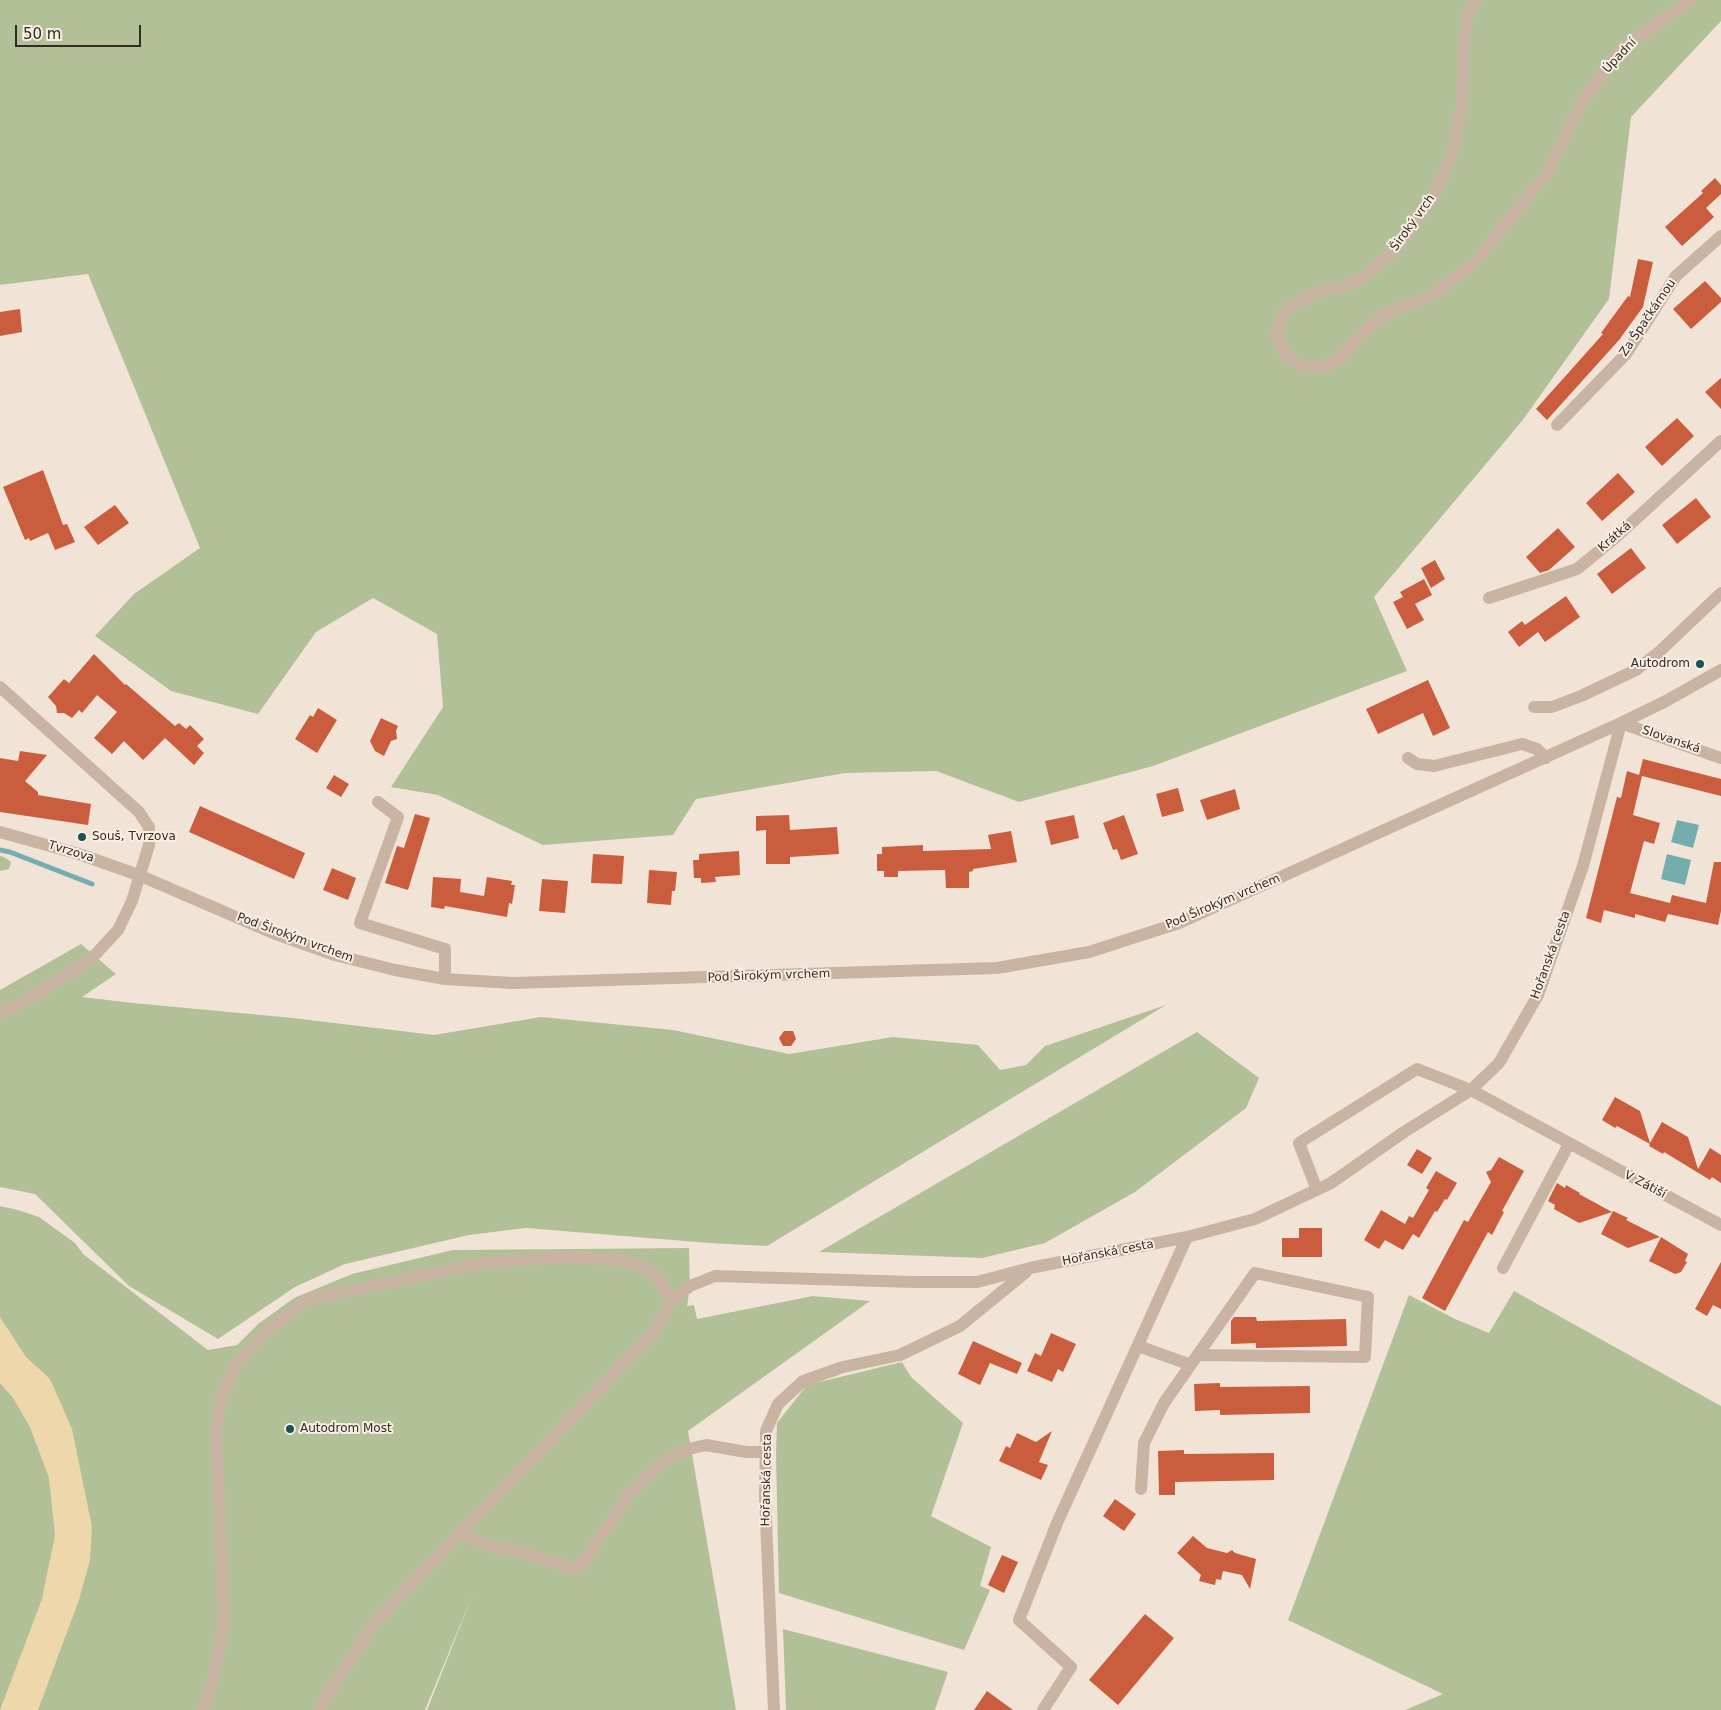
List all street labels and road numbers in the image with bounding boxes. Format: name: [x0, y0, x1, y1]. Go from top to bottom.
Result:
street label: Úpadní: [1600, 36, 1640, 76]
street label: Široký vrch: [1388, 192, 1438, 254]
street label: Za Špačkárnou: [1617, 277, 1679, 359]
street label: Krátká: [1596, 519, 1634, 555]
street label: Slovanská: [1640, 723, 1702, 757]
street label: Tvrzova: [46, 838, 96, 866]
street label: Pod Širokým vrchem: [1164, 871, 1282, 933]
street label: Hořanská cesta: [1528, 909, 1574, 1001]
street label: Pod Širokým vrchem: [235, 910, 355, 966]
street label: Pod Širokým vrchem: [707, 967, 831, 985]
street label: V Zátiší: [1622, 1168, 1668, 1202]
street label: Hořanská cesta: [1061, 1237, 1155, 1269]
street label: Hořanská cesta: [759, 1434, 775, 1526]

